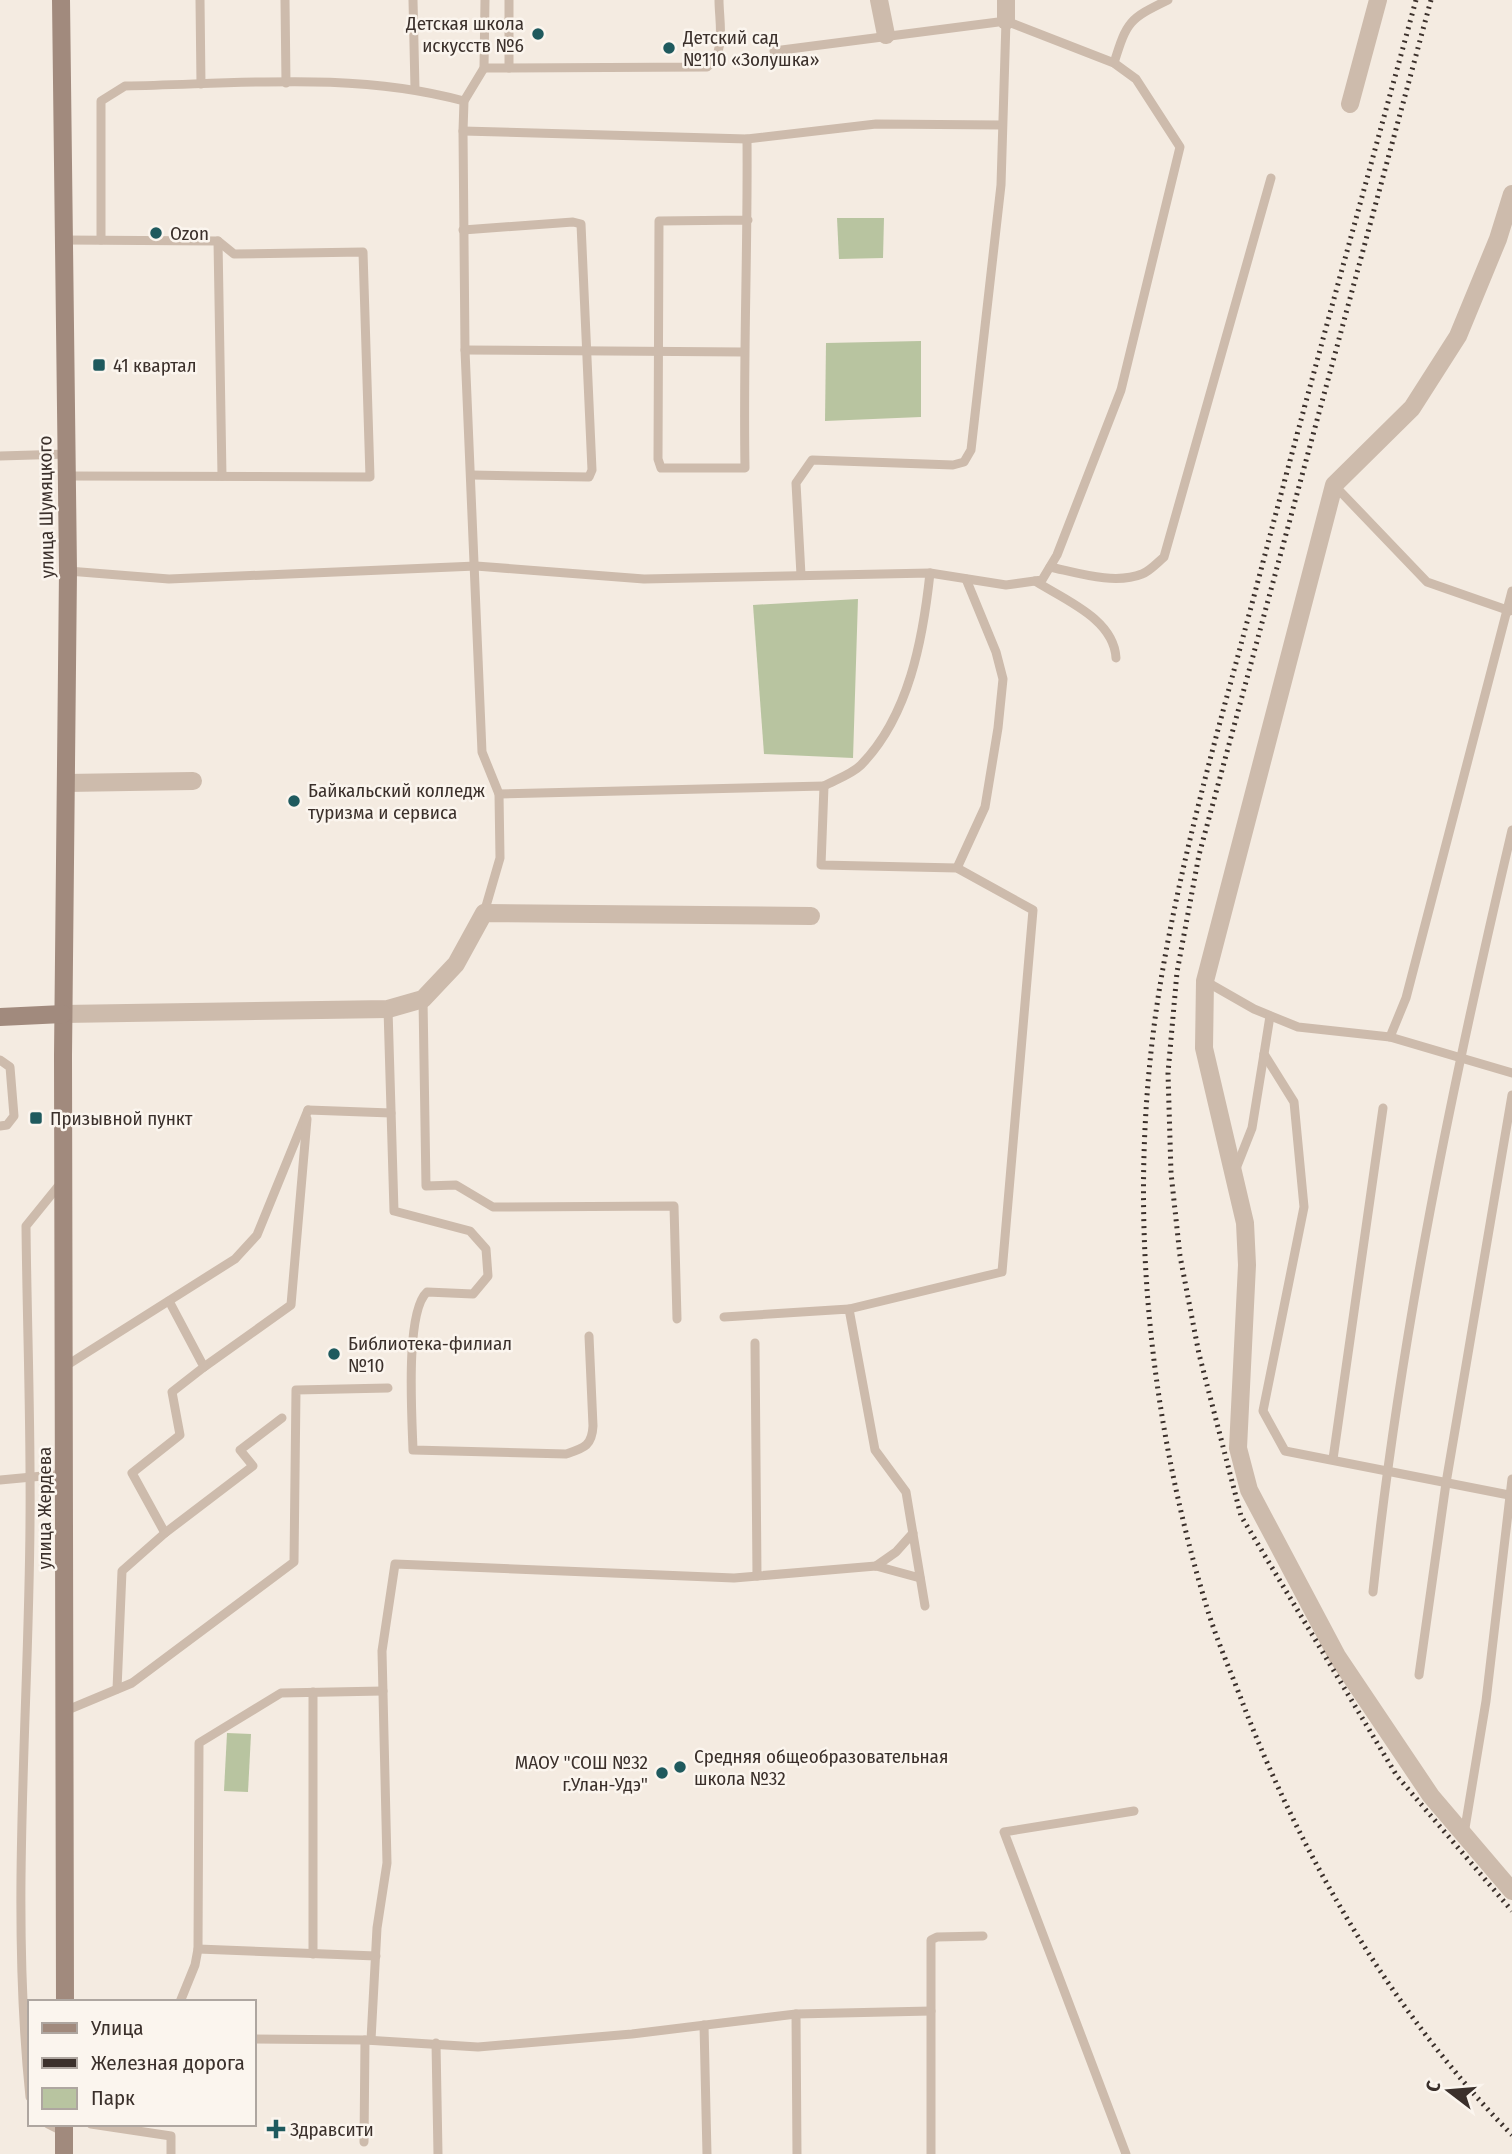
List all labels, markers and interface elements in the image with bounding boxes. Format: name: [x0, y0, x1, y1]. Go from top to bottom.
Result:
place label: Детская школа искусств №6: [405, 12, 524, 57]
marker: Детская школа искусств №6: [530, 26, 546, 42]
place label: Детский сад №110 «Золушка»: [682, 26, 820, 71]
marker: Детский сад №110 «Золушка»: [661, 40, 677, 56]
place label: Ozon: [170, 222, 209, 245]
marker: Ozon: [148, 225, 164, 241]
place label: 41 квартал: [113, 354, 196, 377]
marker: 41 квартал: [91, 357, 107, 373]
street label: улица Шумяцкого: [33, 435, 59, 579]
place label: Байкальский колледж туризма и сервиса: [308, 779, 485, 824]
marker: Байкальский колледж туризма и сервиса: [286, 793, 302, 809]
place label: Призывной пункт: [50, 1107, 193, 1130]
marker: Призывной пункт: [28, 1110, 44, 1126]
place label: Библиотека-филиал №10: [348, 1332, 512, 1377]
marker: Библиотека-филиал №10: [326, 1346, 342, 1362]
street label: улица Жердева: [33, 1447, 56, 1569]
place label: Средняя общеобразовательная школа №32: [694, 1745, 948, 1790]
place label: МАОУ "СОШ №32 г.Улан-Удэ": [515, 1751, 648, 1796]
marker: Средняя общеобразовательная школа №32: [672, 1759, 688, 1775]
marker: МАОУ "СОШ №32 г.Улан-Удэ": [654, 1765, 670, 1781]
legend: [28, 2000, 256, 2126]
text: Улица: [90, 2015, 144, 2041]
text: Железная дорога: [91, 2050, 245, 2076]
north arrow: [1414, 2056, 1484, 2126]
text: С: [1421, 2078, 1446, 2094]
text: Парк: [91, 2085, 135, 2111]
place label: Здравсити: [290, 2118, 374, 2141]
marker: Здравсити: [268, 2121, 284, 2137]

